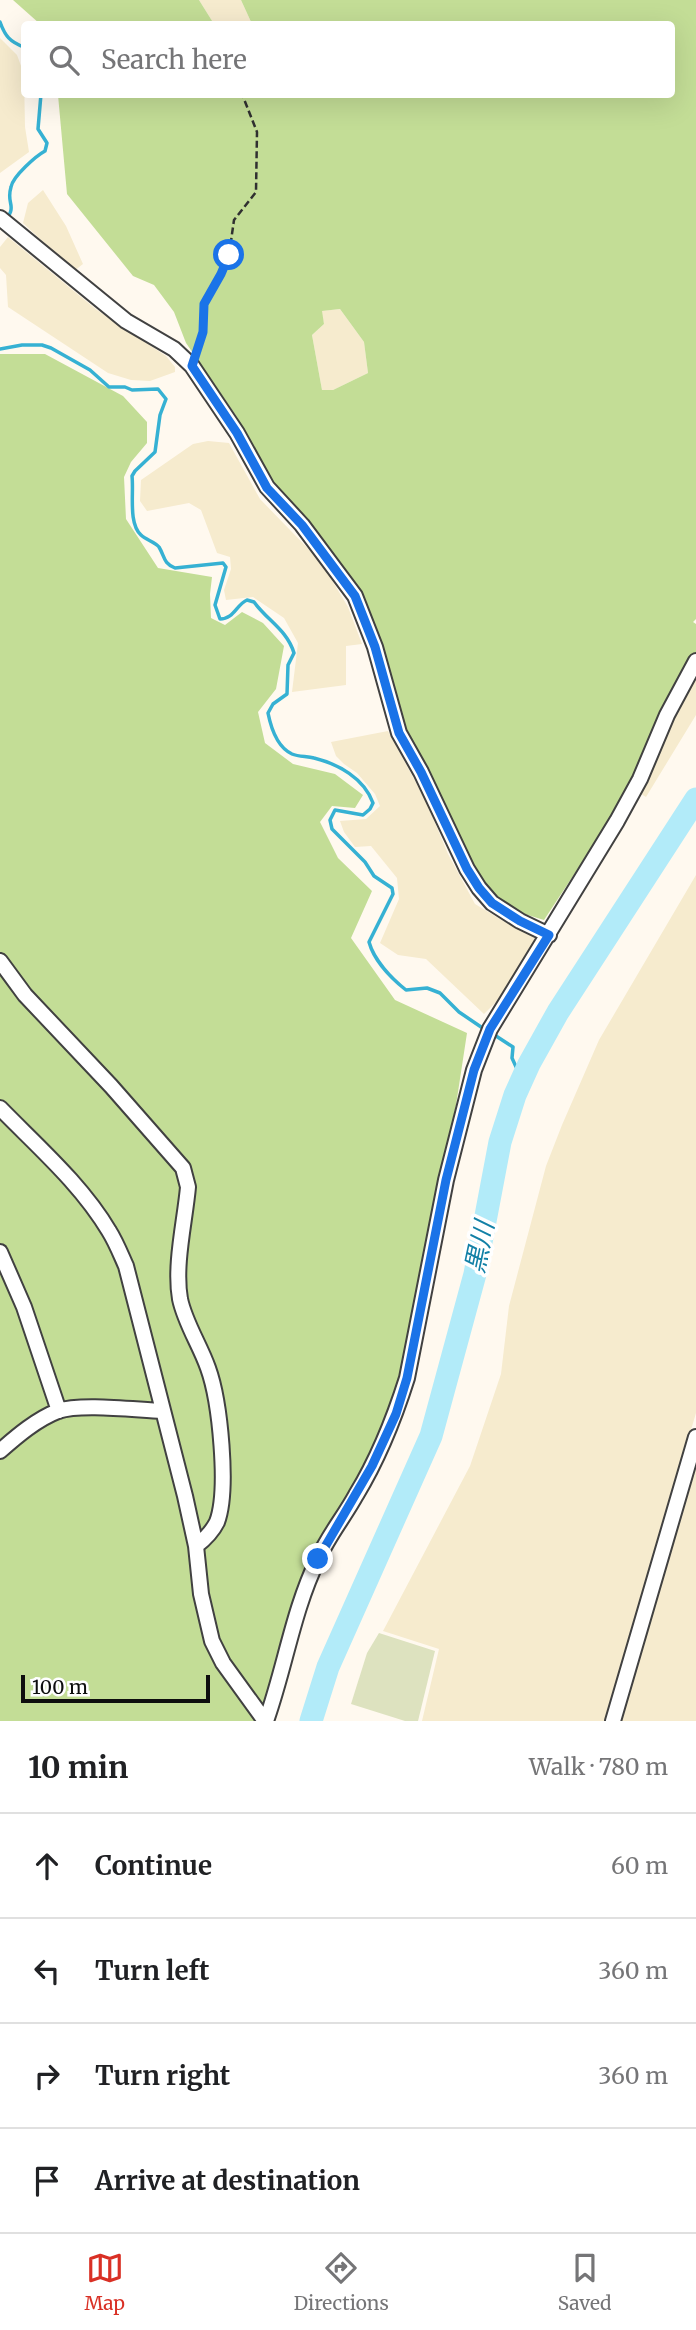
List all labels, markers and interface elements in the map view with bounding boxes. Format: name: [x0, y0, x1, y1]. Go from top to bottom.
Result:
search box: [21, 21, 675, 98]
icon: search: [45, 41, 83, 79]
text: Search here: [101, 43, 247, 76]
route start: [213, 239, 244, 270]
water label: 黒川: [457, 1215, 501, 1276]
route end: [302, 1543, 333, 1574]
scale bar: [21, 1672, 210, 1704]
text: 100 m: [32, 1675, 88, 1699]
text: 10 min: [28, 1748, 128, 1786]
text: Walk · 780 m: [529, 1752, 668, 1781]
icon: ahead: [28, 1847, 66, 1885]
text: Continue: [95, 1849, 212, 1882]
text: 60 m: [611, 1851, 668, 1880]
icon: left: [28, 1952, 66, 1990]
text: Turn left: [95, 1954, 209, 1987]
text: 360 m: [598, 1956, 668, 1985]
icon: right: [28, 2057, 66, 2095]
text: Turn right: [95, 2059, 230, 2092]
text: 360 m: [598, 2061, 668, 2090]
icon: arrive: [28, 2162, 66, 2200]
text: Arrive at destination: [95, 2164, 360, 2197]
tab: Map: [84, 2249, 125, 2315]
tab: Directions: [294, 2249, 389, 2315]
tab: Saved: [558, 2249, 612, 2315]

